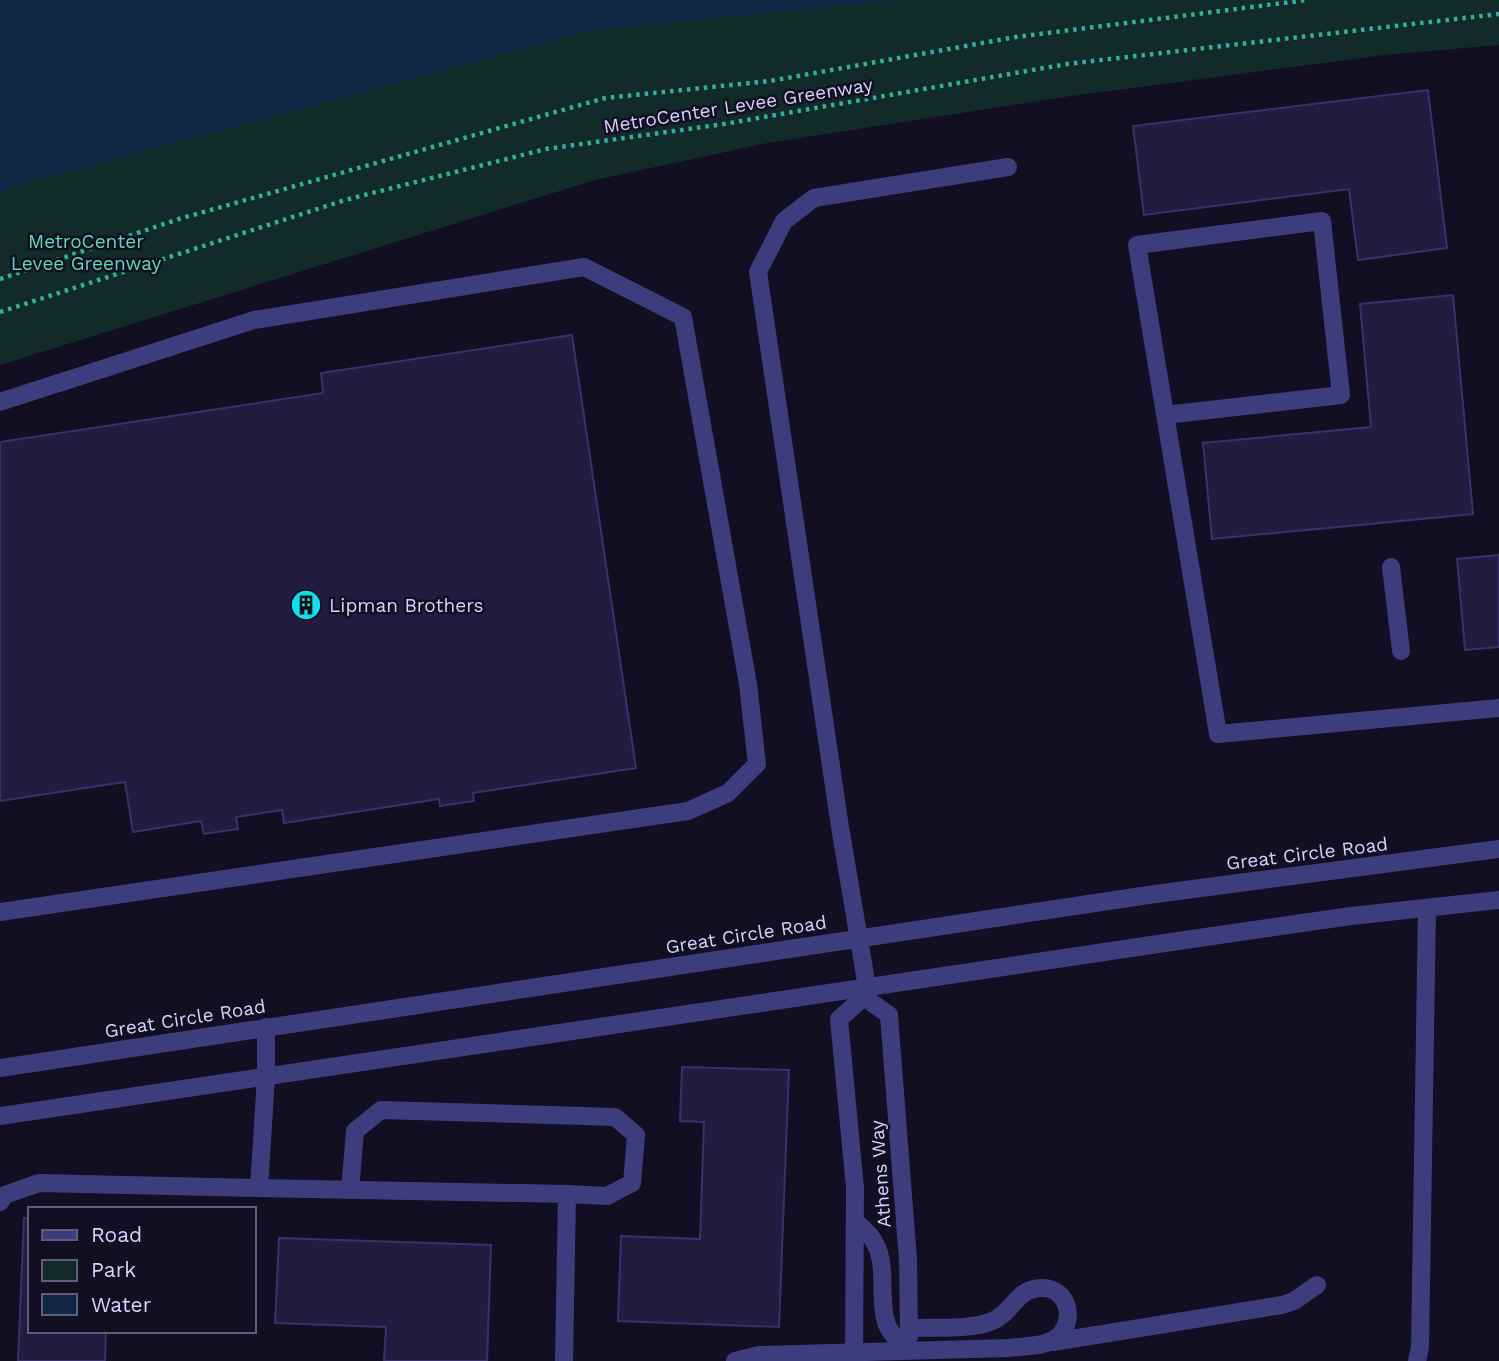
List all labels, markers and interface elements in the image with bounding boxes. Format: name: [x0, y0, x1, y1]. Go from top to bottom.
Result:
street label: MetroCenter Levee Greenway: [602, 73, 875, 138]
park label: MetroCenter Levee Greenway: [11, 230, 161, 275]
building icon: Lipman Brothers: [289, 588, 323, 622]
place label: Lipman Brothers: [329, 594, 484, 617]
street label: Great Circle Road: [1225, 832, 1389, 875]
street label: Great Circle Road: [664, 910, 828, 959]
street label: Great Circle Road: [103, 994, 267, 1043]
street label: Athens Way: [865, 1119, 896, 1229]
legend: [28, 1207, 256, 1333]
text: Road: [91, 1222, 142, 1247]
text: Park: [91, 1257, 136, 1282]
text: Water: [91, 1292, 152, 1317]

